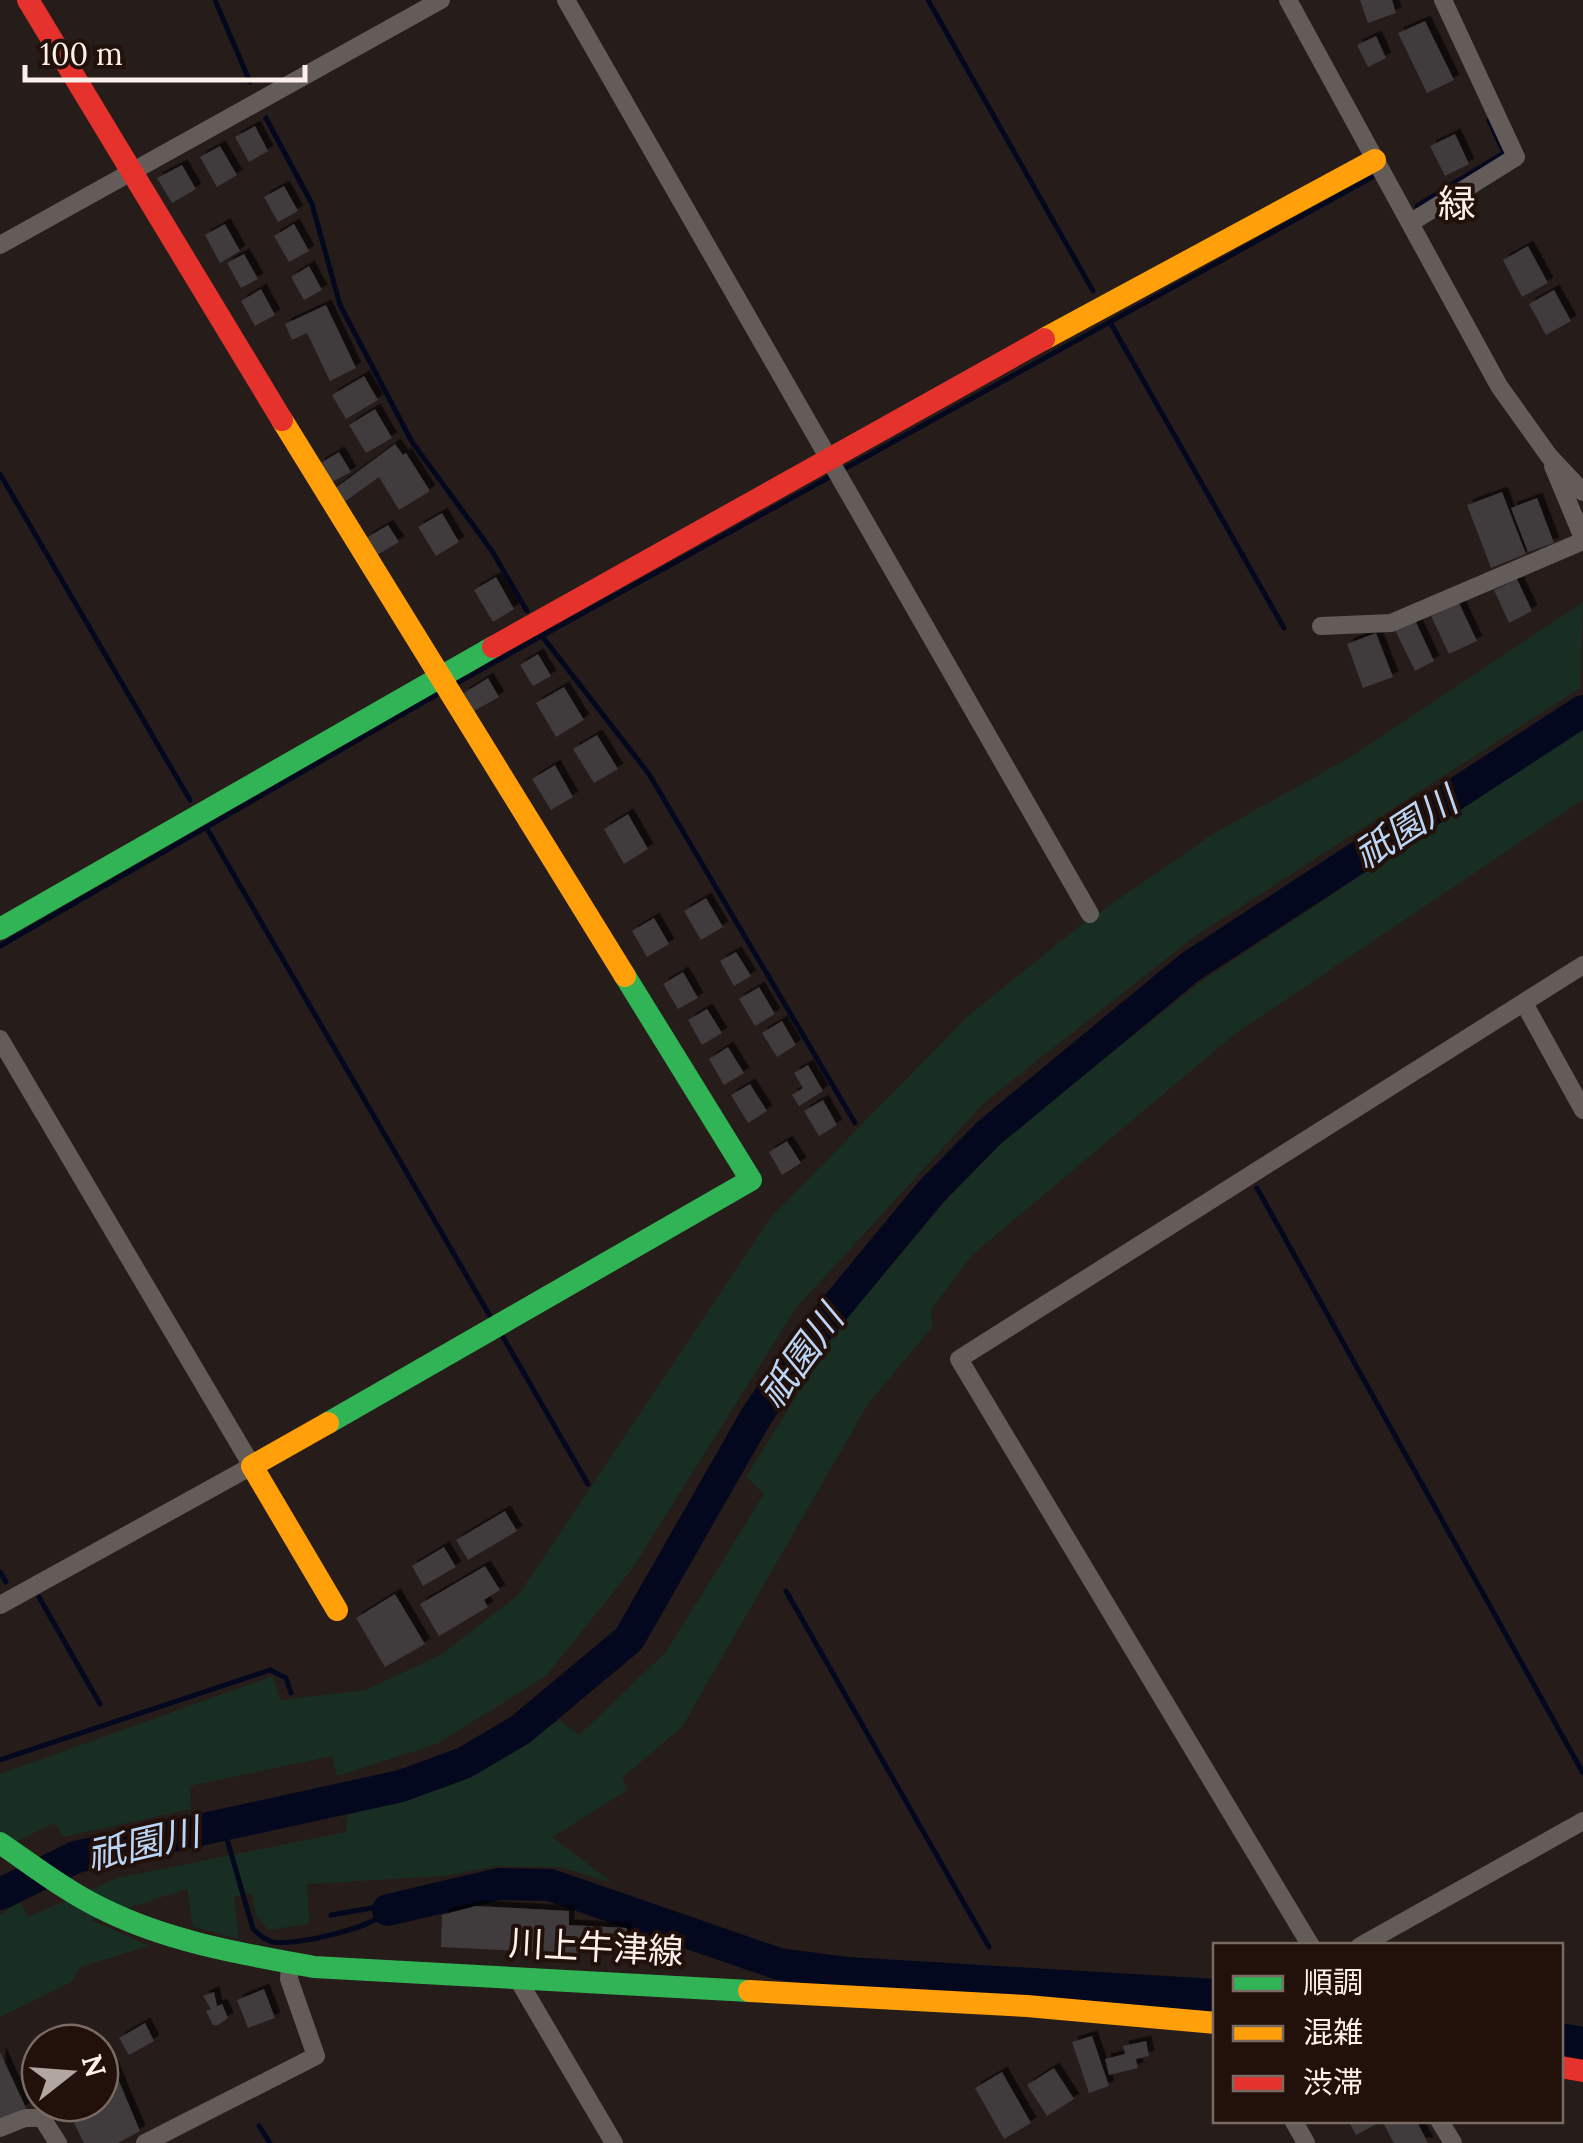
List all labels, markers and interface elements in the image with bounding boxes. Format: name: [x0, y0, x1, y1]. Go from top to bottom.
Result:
scale bar: [25, 20, 305, 82]
text: 100 m: [40, 35, 123, 73]
district label: 緑: [1438, 179, 1476, 227]
water label: 祇園川: [1344, 774, 1469, 878]
water label: 祇園川: [747, 1293, 855, 1416]
water label: 祇園川: [82, 1806, 208, 1879]
street label: 川上牛津線: [507, 1920, 685, 1974]
legend: [1213, 1943, 1563, 2123]
text: 順調: [1303, 1963, 1363, 2001]
text: 混雑: [1303, 2013, 1363, 2051]
north arrow: [20, 2023, 120, 2123]
text: N: [74, 2050, 114, 2081]
text: 渋滞: [1303, 2063, 1363, 2101]

